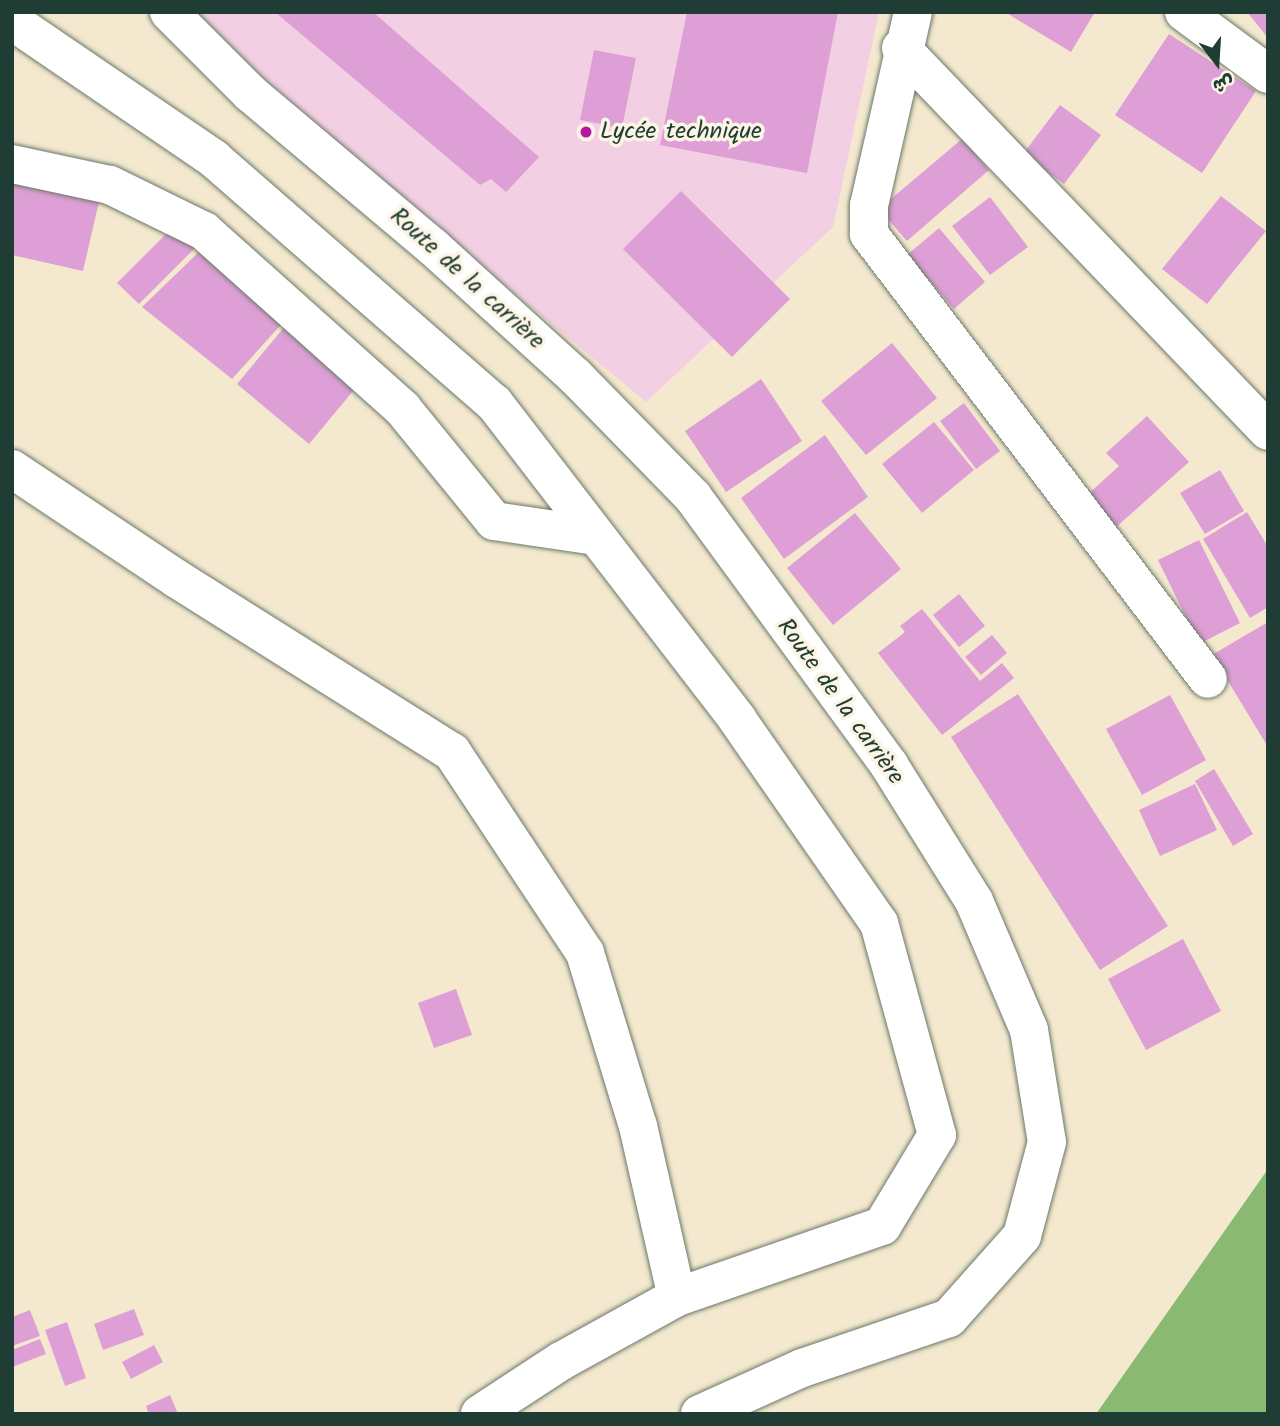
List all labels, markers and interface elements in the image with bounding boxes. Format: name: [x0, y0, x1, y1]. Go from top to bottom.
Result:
north arrow: [1182, 28, 1252, 98]
text: ش: [1209, 66, 1238, 100]
place label: Lycée technique: [600, 118, 762, 146]
marker: Lycée technique: [578, 124, 594, 140]
street label: Route de la carrière: [384, 202, 550, 356]
street label: Route de la carrière: [770, 613, 910, 791]

